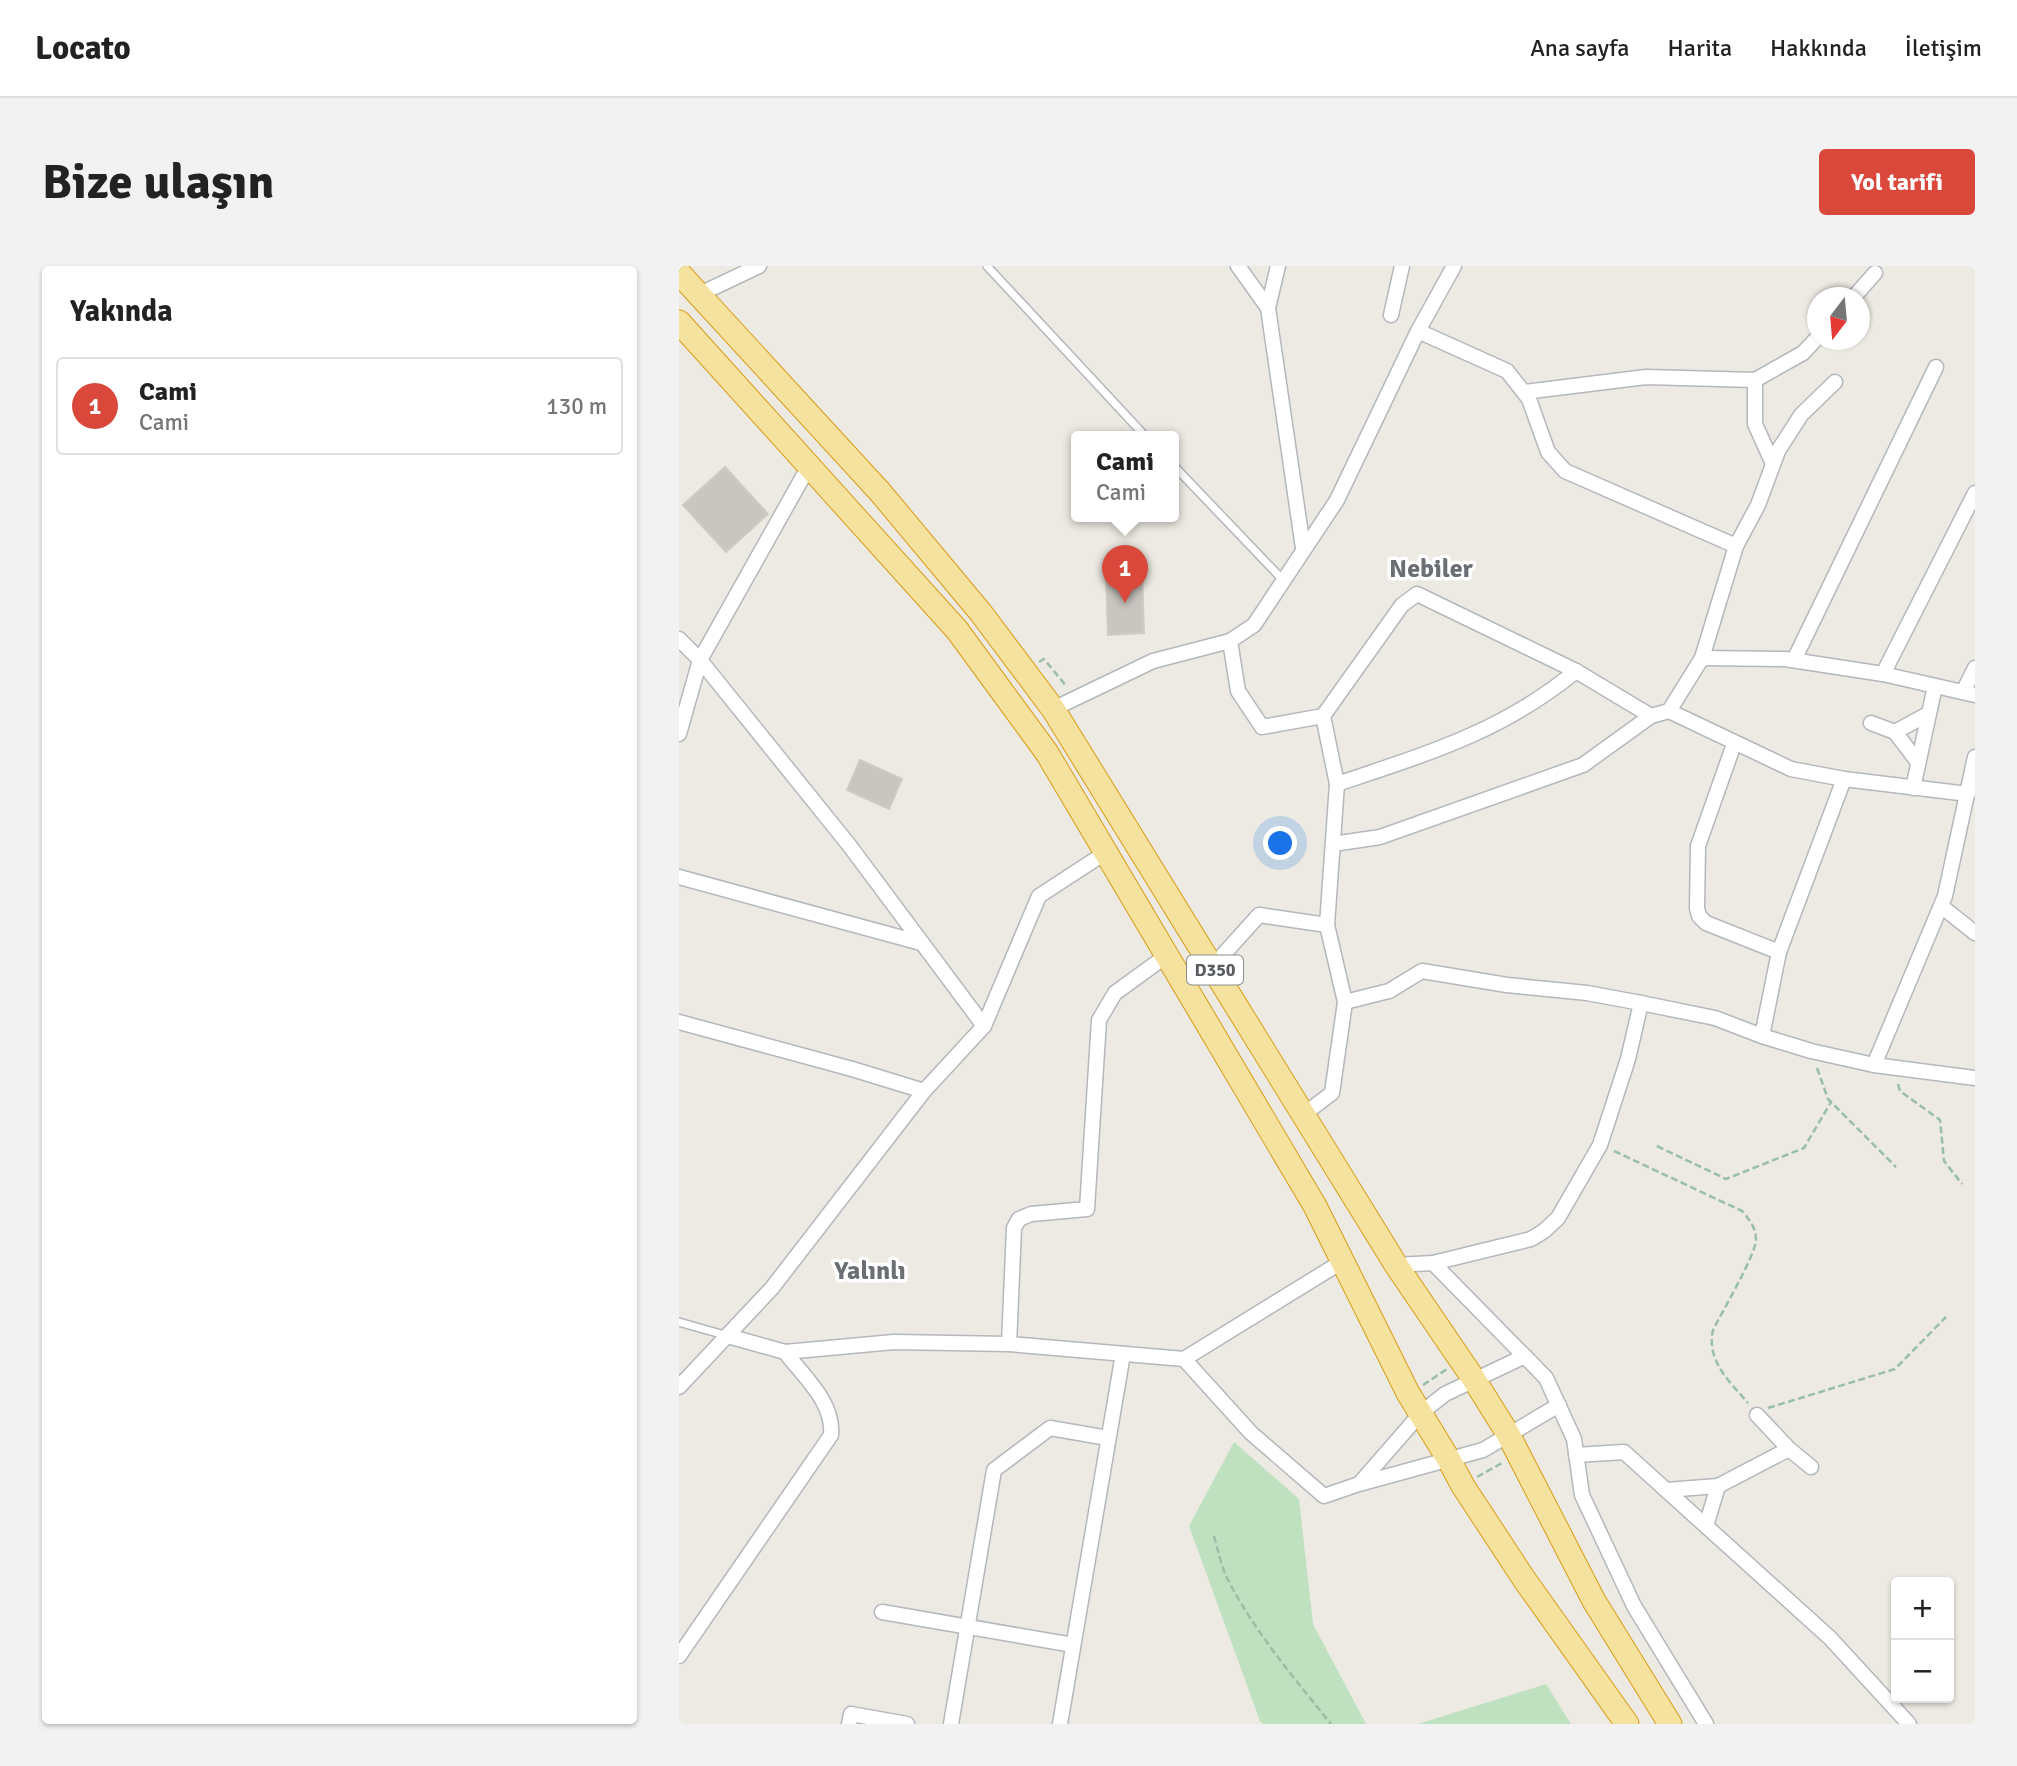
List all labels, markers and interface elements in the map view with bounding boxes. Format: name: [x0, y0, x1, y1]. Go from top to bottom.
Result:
text: Locato: [35, 28, 131, 69]
text: Ana sayfa: [1530, 33, 1630, 63]
text: Harita: [1668, 33, 1732, 63]
text: Hakkında: [1770, 33, 1867, 63]
text: İletişim: [1905, 33, 1982, 63]
button: Yol tarifi: [1819, 149, 1975, 215]
text: Bize ulaşın: [42, 152, 274, 212]
north arrow: [1807, 287, 1870, 350]
text: Yakında: [70, 293, 173, 330]
text: Cami: [139, 376, 197, 408]
text: 1: [89, 392, 101, 421]
text: 130 m: [546, 392, 607, 421]
text: Cami: [139, 408, 189, 437]
popup: [1071, 431, 1179, 522]
text: Cami: [1096, 446, 1154, 478]
text: Cami: [1096, 478, 1146, 507]
pin: 1: [1102, 545, 1148, 603]
district label: Nebiler: [1389, 553, 1474, 585]
your location: [1263, 826, 1297, 860]
road number: D350: [1187, 956, 1243, 984]
district label: Yalınlı: [833, 1255, 906, 1287]
map controls: [1891, 1577, 1954, 1703]
button: +: [1891, 1577, 1954, 1640]
button: −: [1891, 1640, 1954, 1703]

